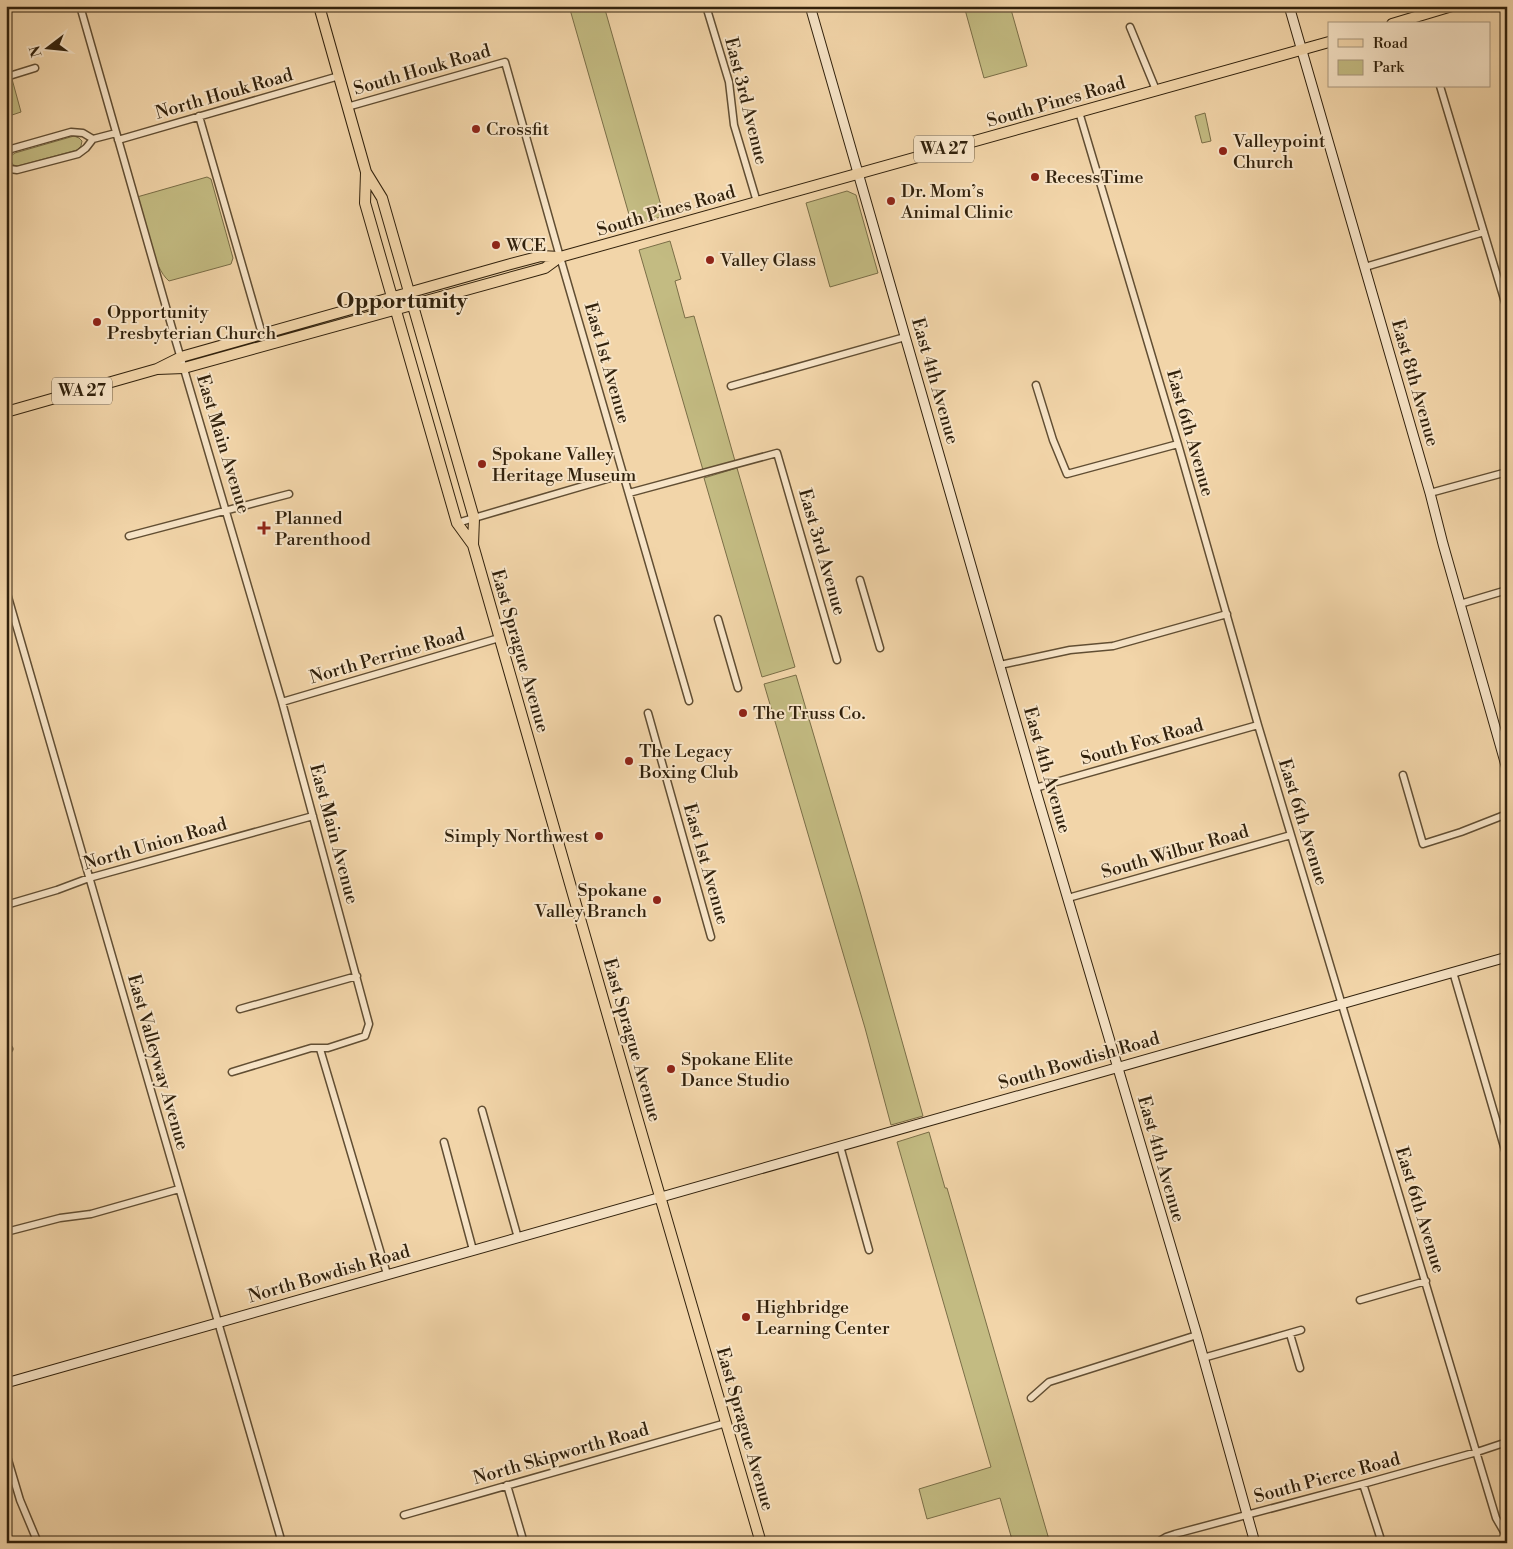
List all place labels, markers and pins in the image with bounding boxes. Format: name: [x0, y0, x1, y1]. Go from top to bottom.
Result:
place label: Crossfit: [486, 118, 550, 141]
marker: Crossfit: [470, 123, 482, 135]
place label: Valleypoint Church: [1232, 130, 1326, 174]
marker: Valleypoint Church: [1217, 145, 1229, 157]
place label: RecessTime: [1045, 166, 1144, 189]
marker: RecessTime: [1029, 171, 1041, 183]
place label: Dr. Mom’s Animal Clinic: [900, 180, 1013, 224]
marker: Dr. Mom’s Animal Clinic: [885, 195, 897, 207]
place label: WCE: [505, 234, 546, 257]
marker: WCE: [490, 239, 502, 251]
place label: Valley Glass: [719, 249, 816, 272]
marker: Valley Glass: [704, 254, 716, 266]
place label: Opportunity Presbyterian Church: [107, 301, 277, 345]
marker: Opportunity Presbyterian Church: [91, 316, 103, 328]
place label: Spokane Valley Heritage Museum: [492, 443, 636, 487]
marker: Spokane Valley Heritage Museum: [476, 458, 488, 470]
place label: Planned Parenthood: [275, 507, 371, 551]
marker: Planned Parenthood: [257, 521, 271, 535]
place label: The Truss Co.: [753, 702, 865, 725]
marker: The Truss Co.: [737, 707, 749, 719]
place label: The Legacy Boxing Club: [638, 740, 738, 784]
marker: The Legacy Boxing Club: [623, 755, 635, 767]
place label: Simply Northwest: [444, 825, 590, 848]
marker: Simply Northwest: [593, 830, 605, 842]
place label: Spokane Valley Branch: [534, 879, 647, 923]
marker: Spokane Valley Branch: [651, 894, 663, 906]
place label: Spokane Elite Dance Studio: [681, 1048, 793, 1092]
marker: Spokane Elite Dance Studio: [665, 1063, 677, 1075]
place label: Highbridge Learning Center: [756, 1296, 890, 1340]
marker: Highbridge Learning Center: [740, 1311, 752, 1323]

